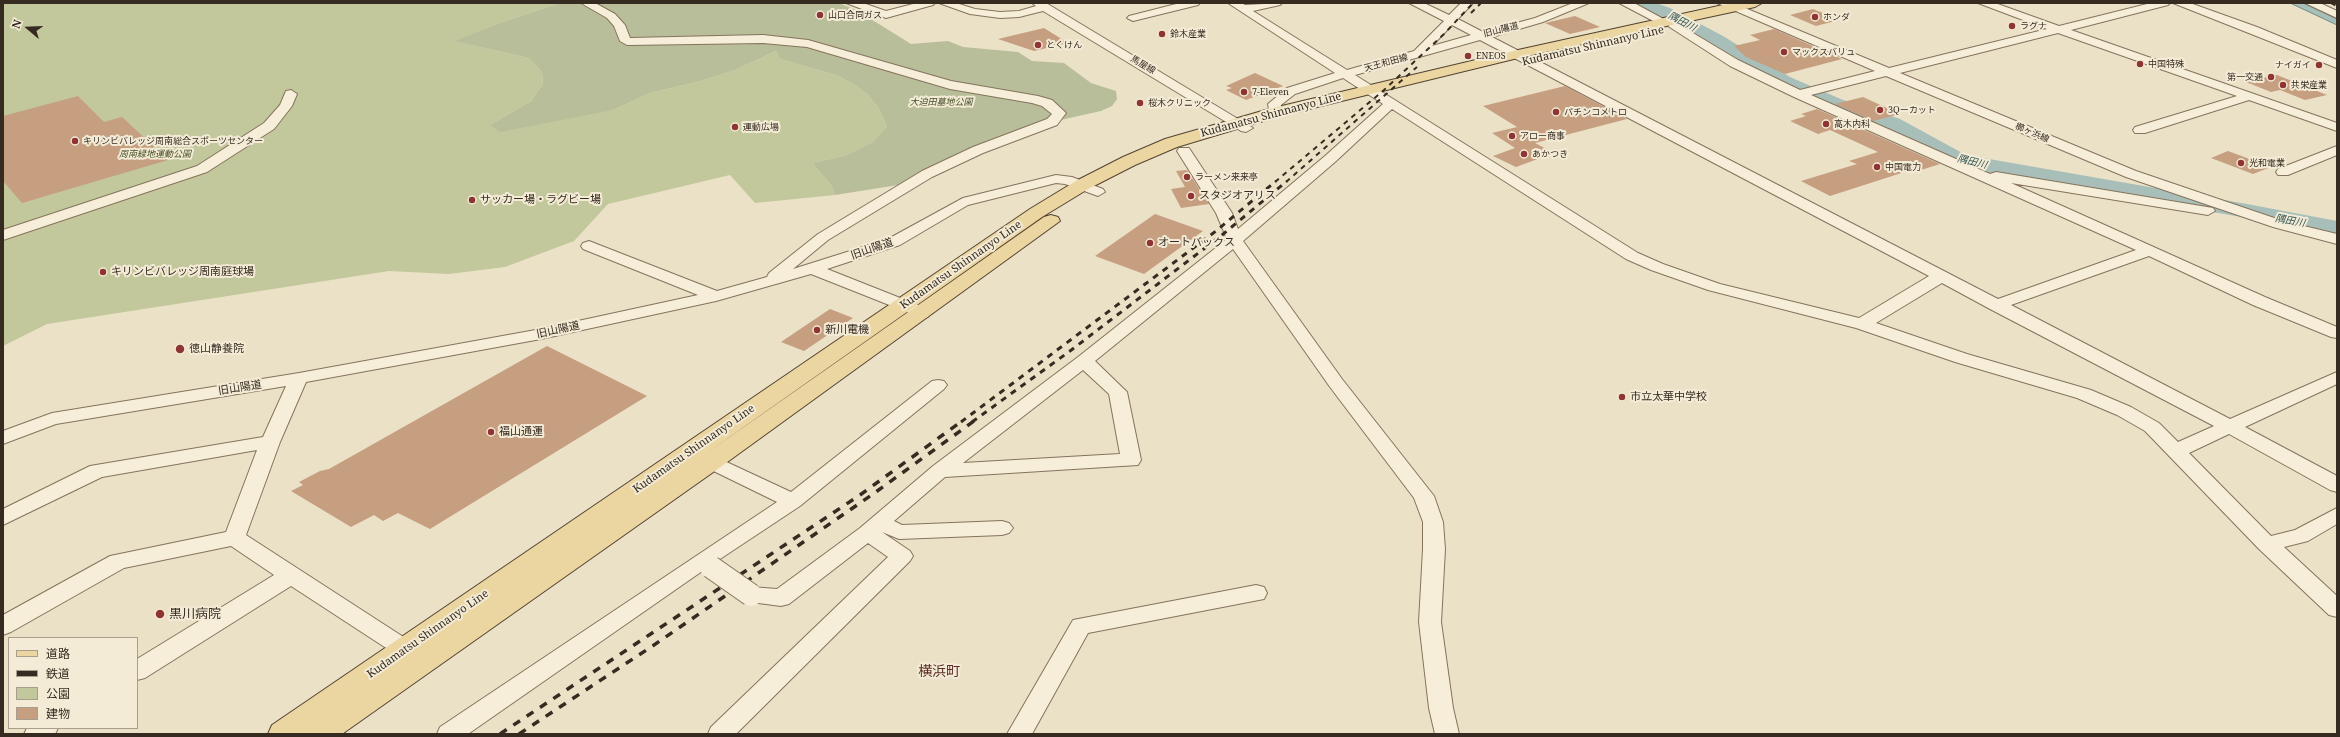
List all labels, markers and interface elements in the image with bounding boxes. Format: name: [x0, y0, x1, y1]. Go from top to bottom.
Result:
north arrow: [8, 8, 48, 48]
marker: 山口合同ガス: [815, 10, 825, 20]
place label: 山口合同ガス: [828, 10, 882, 20]
water label: 隅田川: [1666, 10, 1698, 34]
marker: ホンダ: [1810, 12, 1820, 22]
place label: ホンダ: [1823, 12, 1850, 22]
text: N: [8, 17, 25, 30]
street label: 旧山陽道: [1482, 20, 1520, 40]
marker: ラグナ: [2007, 21, 2017, 31]
place label: ラグナ: [2020, 21, 2047, 31]
street label: Kudamatsu Shinnanyo Line: [1521, 23, 1665, 69]
marker: 鈴木産業: [1157, 29, 1167, 39]
place label: 鈴木産業: [1170, 29, 1206, 39]
marker: とくけん: [1033, 40, 1043, 50]
place label: とくけん: [1046, 40, 1082, 50]
marker: マックスバリュ: [1779, 47, 1789, 57]
place label: マックスバリュ: [1792, 47, 1855, 57]
marker: ENEOS: [1463, 51, 1473, 61]
place label: ENEOS: [1476, 51, 1506, 61]
street label: 天王和田線: [1363, 52, 1409, 74]
street label: 馬屋線: [1129, 53, 1157, 77]
marker: 中国特殊: [2135, 59, 2145, 69]
place label: 中国特殊: [2148, 59, 2184, 69]
place label: ナイガイ: [2275, 60, 2311, 70]
marker: ナイガイ: [2314, 60, 2324, 70]
place label: 第一交通: [2227, 72, 2263, 82]
marker: 第一交通: [2266, 72, 2276, 82]
marker: 共栄産業: [2278, 80, 2288, 90]
place label: 共栄産業: [2291, 80, 2327, 90]
marker: 7-Eleven: [1239, 87, 1249, 97]
place label: 7-Eleven: [1252, 87, 1289, 97]
street label: Kudamatsu Shinnanyo Line: [1199, 90, 1343, 140]
park label: 大迫田墓地公園: [910, 97, 972, 107]
marker: 桜木クリニック: [1135, 98, 1145, 108]
place label: 桜木クリニック: [1148, 98, 1211, 108]
marker: 3Qーカット: [1875, 105, 1885, 115]
place label: 3Qーカット: [1888, 105, 1936, 115]
marker: パチンコメトロ: [1551, 107, 1561, 117]
place label: パチンコメトロ: [1564, 107, 1627, 117]
marker: 高木内科: [1821, 119, 1831, 129]
place label: 高木内科: [1834, 119, 1870, 129]
street label: 櫛ヶ浜線: [2013, 121, 2051, 145]
marker: 運動広場: [730, 122, 740, 132]
place label: 運動広場: [743, 122, 779, 132]
marker: アロー商事: [1507, 131, 1517, 141]
place label: アロー商事: [1520, 131, 1565, 141]
marker: キリンビバレッジ周南総合スポーツセンター: [70, 136, 80, 146]
place label: キリンビバレッジ周南総合スポーツセンター: [83, 136, 263, 146]
park label: 周南緑地運動公園: [119, 149, 191, 159]
marker: あかつき: [1519, 149, 1529, 159]
place label: あかつき: [1532, 149, 1568, 159]
water label: 隅田川: [1956, 153, 1988, 171]
marker: 光和電業: [2236, 158, 2246, 168]
place label: 光和電業: [2249, 158, 2285, 168]
marker: 中国電力: [1872, 162, 1882, 172]
place label: 中国電力: [1885, 162, 1921, 172]
marker: ラーメン来来亭: [1182, 172, 1192, 182]
place label: ラーメン来来亭: [1195, 172, 1258, 182]
place label: スタジオアリス: [1199, 189, 1276, 203]
marker: スタジオアリス: [1186, 191, 1196, 201]
place label: サッカー場・ラグビー場: [480, 193, 601, 207]
marker: サッカー場・ラグビー場: [467, 195, 477, 205]
water label: 隅田川: [2274, 212, 2306, 230]
street label: Kudamatsu Shinnanyo Line: [898, 218, 1024, 312]
street label: 旧山陽道: [849, 236, 895, 262]
place label: オートバックス: [1158, 236, 1235, 250]
marker: オートバックス: [1145, 238, 1155, 248]
place label: キリンビバレッジ周南庭球場: [111, 265, 254, 279]
marker: キリンビバレッジ周南庭球場: [98, 267, 108, 277]
street label: 旧山陽道: [535, 319, 581, 341]
place label: 新川電機: [825, 323, 869, 337]
marker: 新川電機: [812, 325, 822, 335]
place label: 徳山静養院: [189, 342, 244, 356]
marker: 徳山静養院: [174, 343, 186, 355]
street label: 旧山陽道: [217, 378, 263, 398]
place label: 市立太華中学校: [1630, 390, 1707, 404]
marker: 市立太華中学校: [1617, 392, 1627, 402]
street label: Kudamatsu Shinnanyo Line: [631, 402, 757, 496]
place label: 福山通運: [499, 425, 543, 439]
marker: 福山通運: [486, 427, 496, 437]
street label: Kudamatsu Shinnanyo Line: [365, 587, 491, 681]
place label: 黒川病院: [169, 606, 221, 622]
marker: 黒川病院: [154, 608, 166, 620]
legend: [8, 637, 138, 729]
text: 道路: [46, 645, 70, 662]
district label: 横浜町: [918, 664, 960, 680]
text: 鉄道: [46, 665, 70, 682]
text: 公園: [46, 685, 70, 702]
text: 建物: [46, 705, 70, 722]

